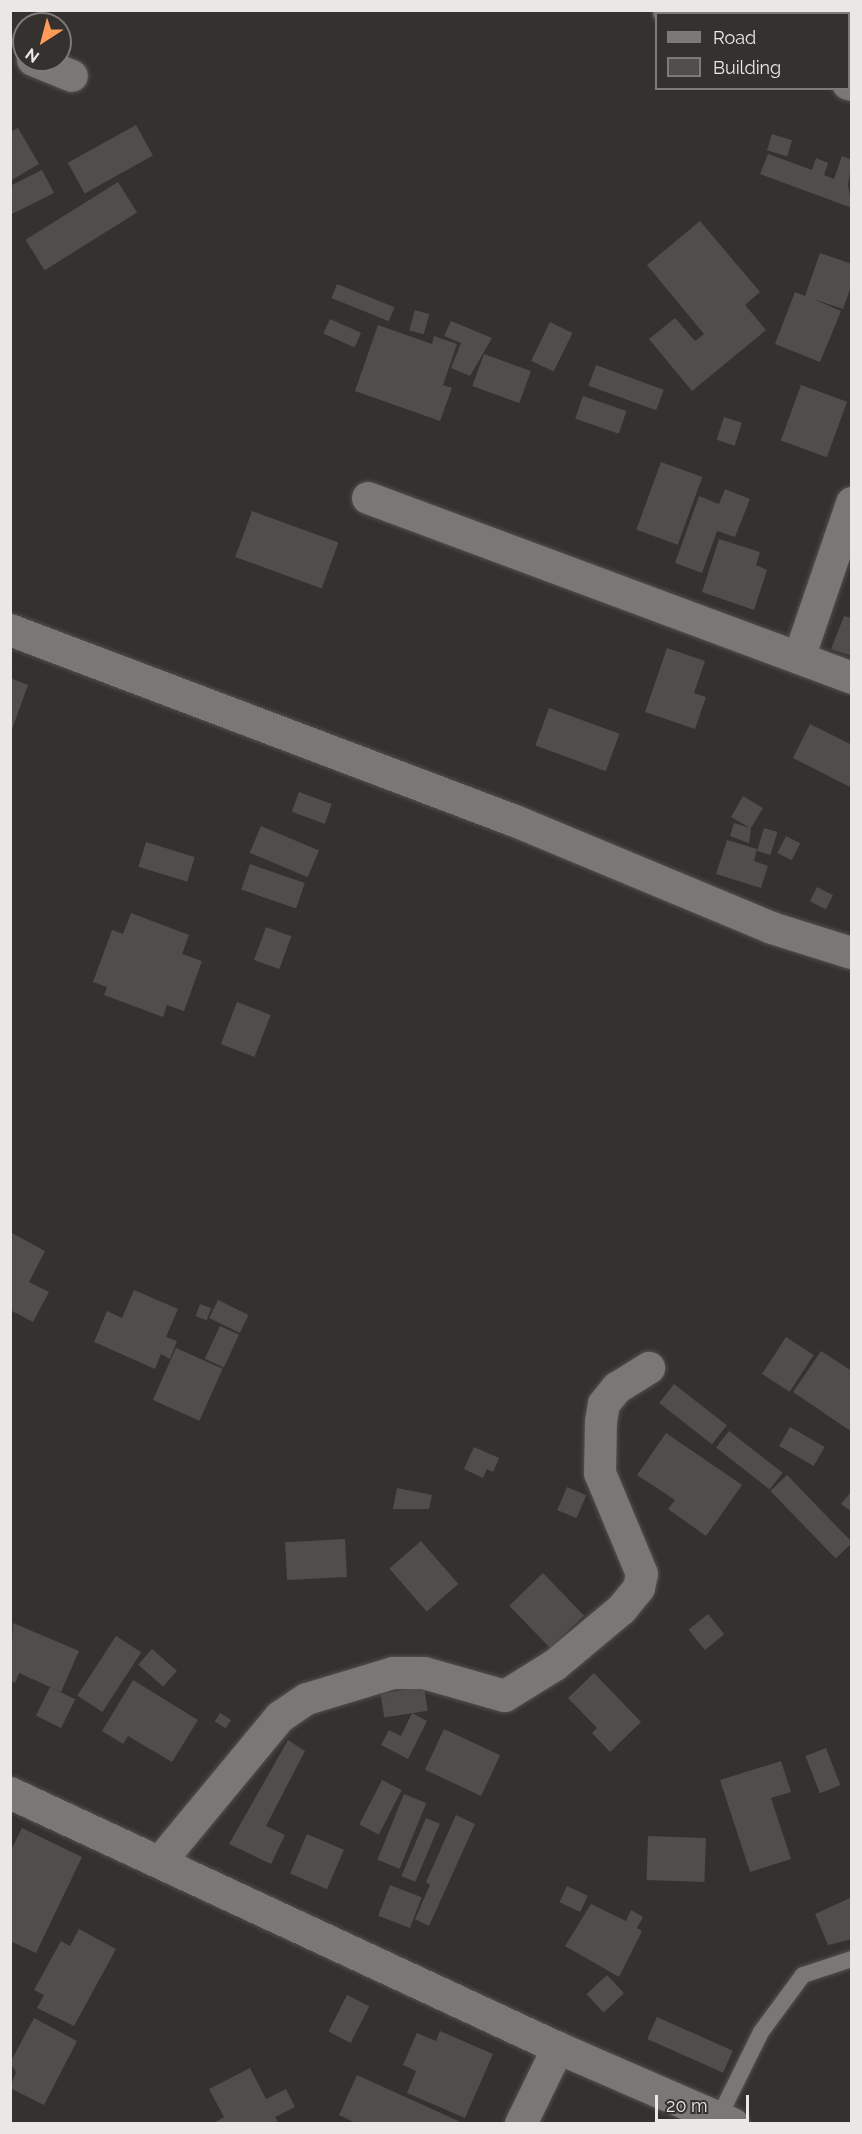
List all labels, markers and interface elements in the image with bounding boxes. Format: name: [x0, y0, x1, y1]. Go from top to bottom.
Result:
north arrow: [12, 12, 72, 72]
legend: [655, 12, 850, 90]
text: Road: [713, 27, 756, 48]
text: N: [22, 44, 43, 67]
text: Building: [713, 57, 781, 78]
scale bar: [658, 2083, 752, 2121]
text: 20 m: [666, 2095, 708, 2116]

